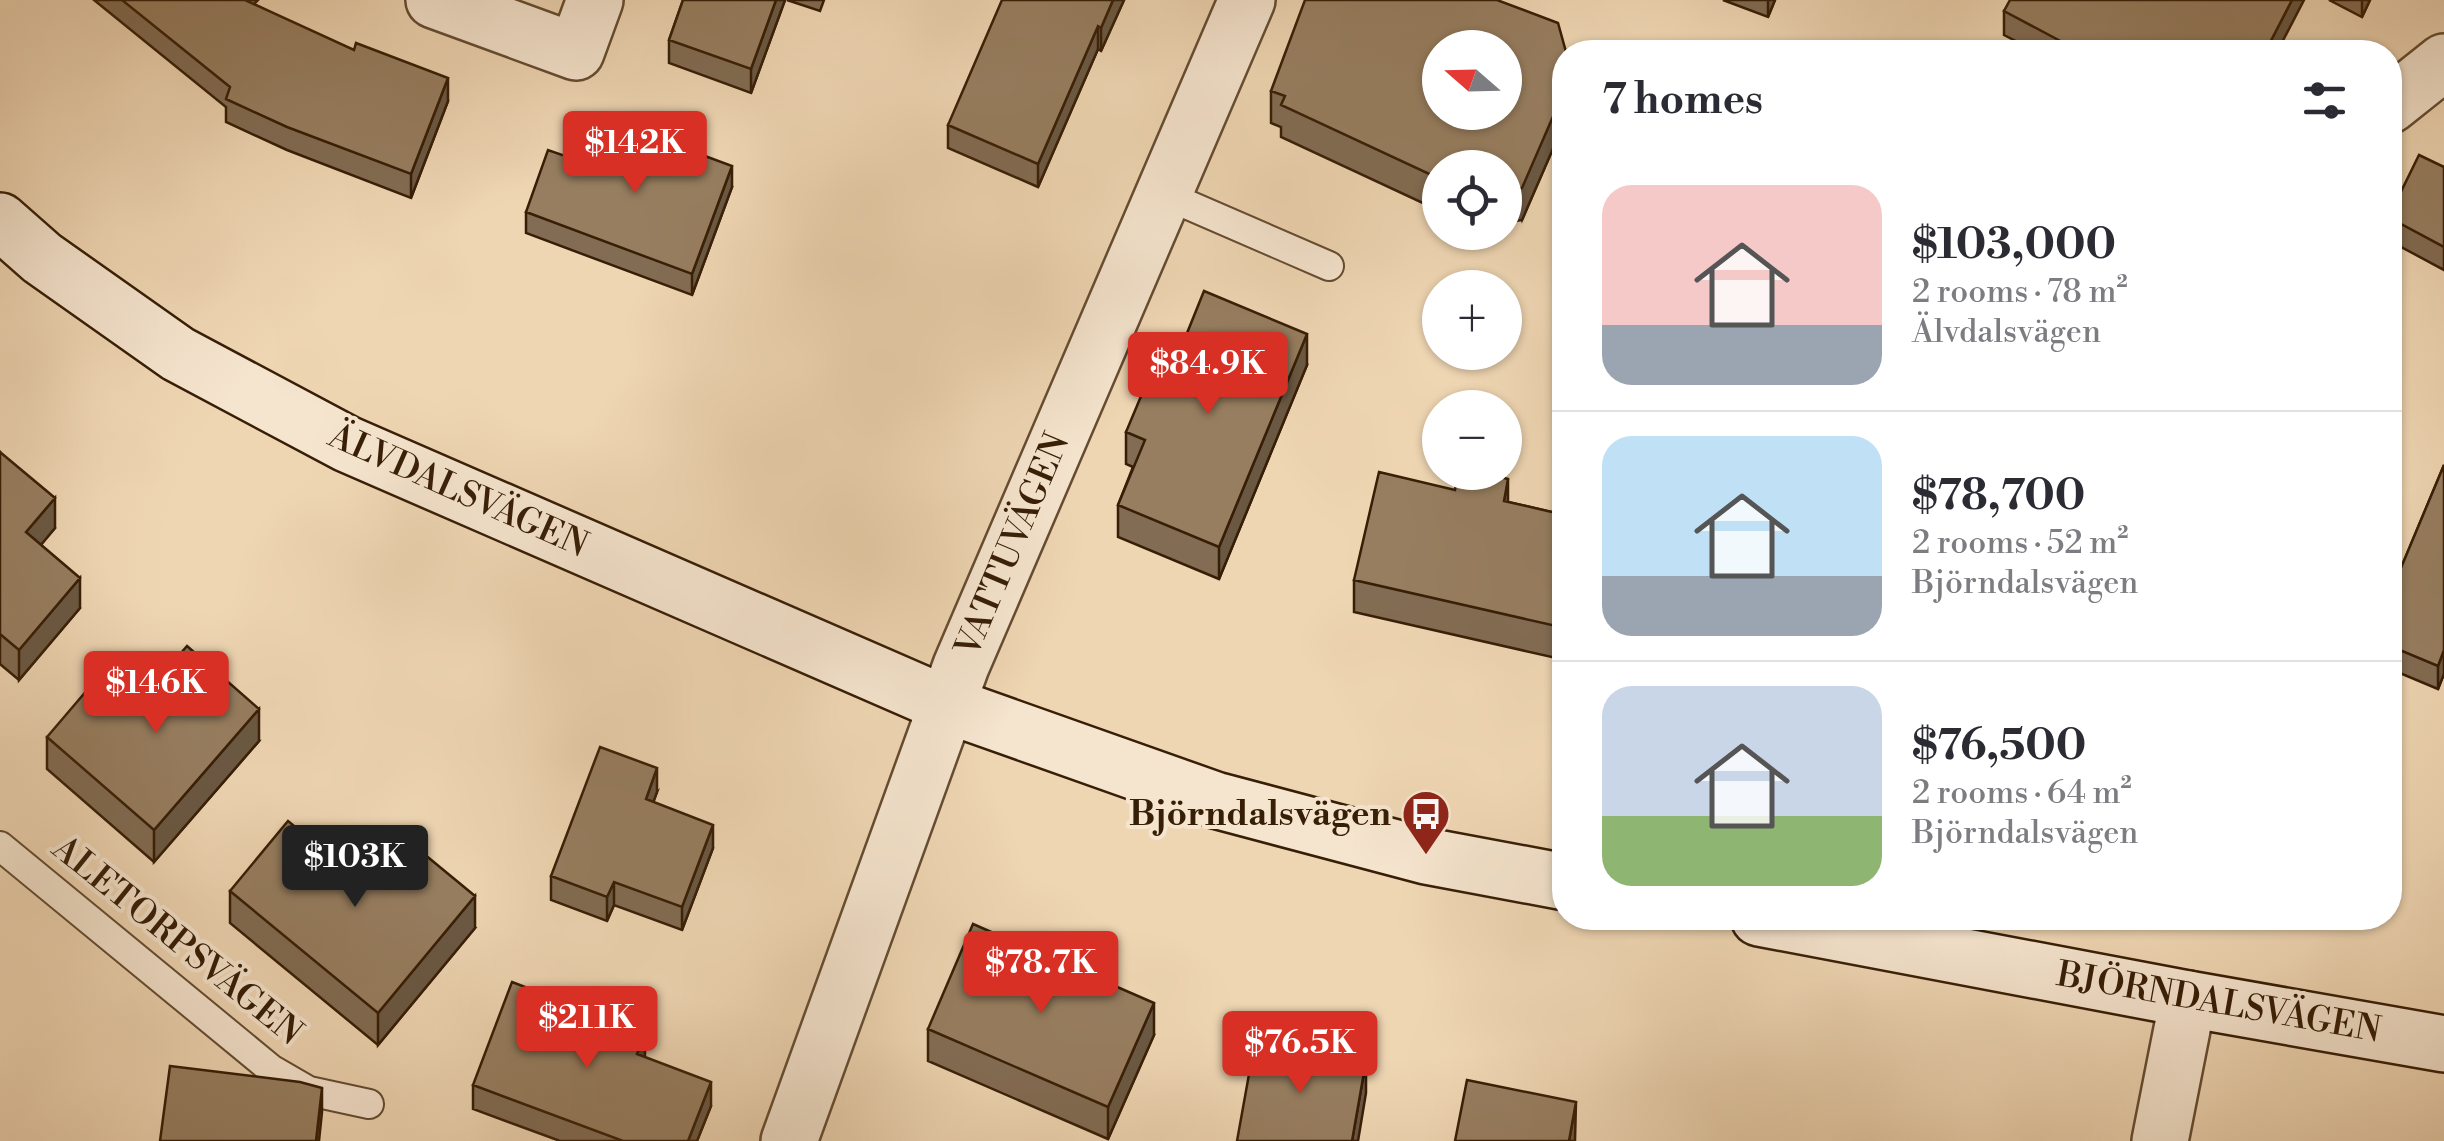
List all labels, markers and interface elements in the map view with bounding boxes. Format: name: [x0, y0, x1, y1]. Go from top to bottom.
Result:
north arrow: [1422, 30, 1522, 130]
map controls: [1422, 30, 1522, 490]
icon: filters: [2297, 73, 2352, 128]
text: 7 homes: [1602, 74, 1763, 127]
pin: $142K: [565, 111, 705, 196]
text: $142K: [585, 123, 685, 163]
button: locate: [1422, 150, 1522, 250]
text: $103,000: [1912, 219, 2116, 272]
icon: home: [1682, 225, 1802, 345]
button: +: [1422, 270, 1522, 370]
text: 2 rooms · 78 m²: [1912, 272, 2128, 312]
text: Älvdalsvägen: [1912, 312, 2101, 352]
pin: $84.9K: [1127, 332, 1289, 417]
text: $84.9K: [1150, 344, 1266, 384]
button: −: [1422, 390, 1522, 490]
street label: ÄLVDALSVÄGEN: [321, 413, 595, 567]
street label: VATTUVÄGEN: [945, 426, 1079, 664]
text: $78,700: [1912, 470, 2085, 523]
icon: home: [1682, 476, 1802, 596]
text: 2 rooms · 52 m²: [1912, 523, 2128, 563]
text: Björndalsvägen: [1912, 563, 2138, 603]
pin: $146K: [86, 651, 226, 736]
text: $146K: [106, 663, 206, 703]
text: $76,500: [1912, 720, 2086, 773]
icon: home: [1682, 726, 1802, 846]
text: 2 rooms · 64 m²: [1912, 773, 2132, 813]
bus stop icon: Björndalsvägen: [1400, 788, 1452, 856]
place label: Björndalsvägen: [1129, 793, 1391, 836]
text: Björndalsvägen: [1912, 813, 2138, 853]
pin: $103K: [285, 825, 425, 910]
street label: ALETORPSVÄGEN: [43, 826, 311, 1055]
text: $103K: [304, 837, 406, 877]
pin: $78.7K: [960, 931, 1122, 1016]
text: $78.7K: [985, 943, 1097, 983]
street label: BJÖRNDALSVÄGEN: [2053, 951, 2385, 1053]
pin: $211K: [517, 986, 657, 1071]
text: $211K: [538, 998, 636, 1038]
pin: $76.5K: [1219, 1011, 1381, 1096]
text: $76.5K: [1244, 1023, 1356, 1063]

